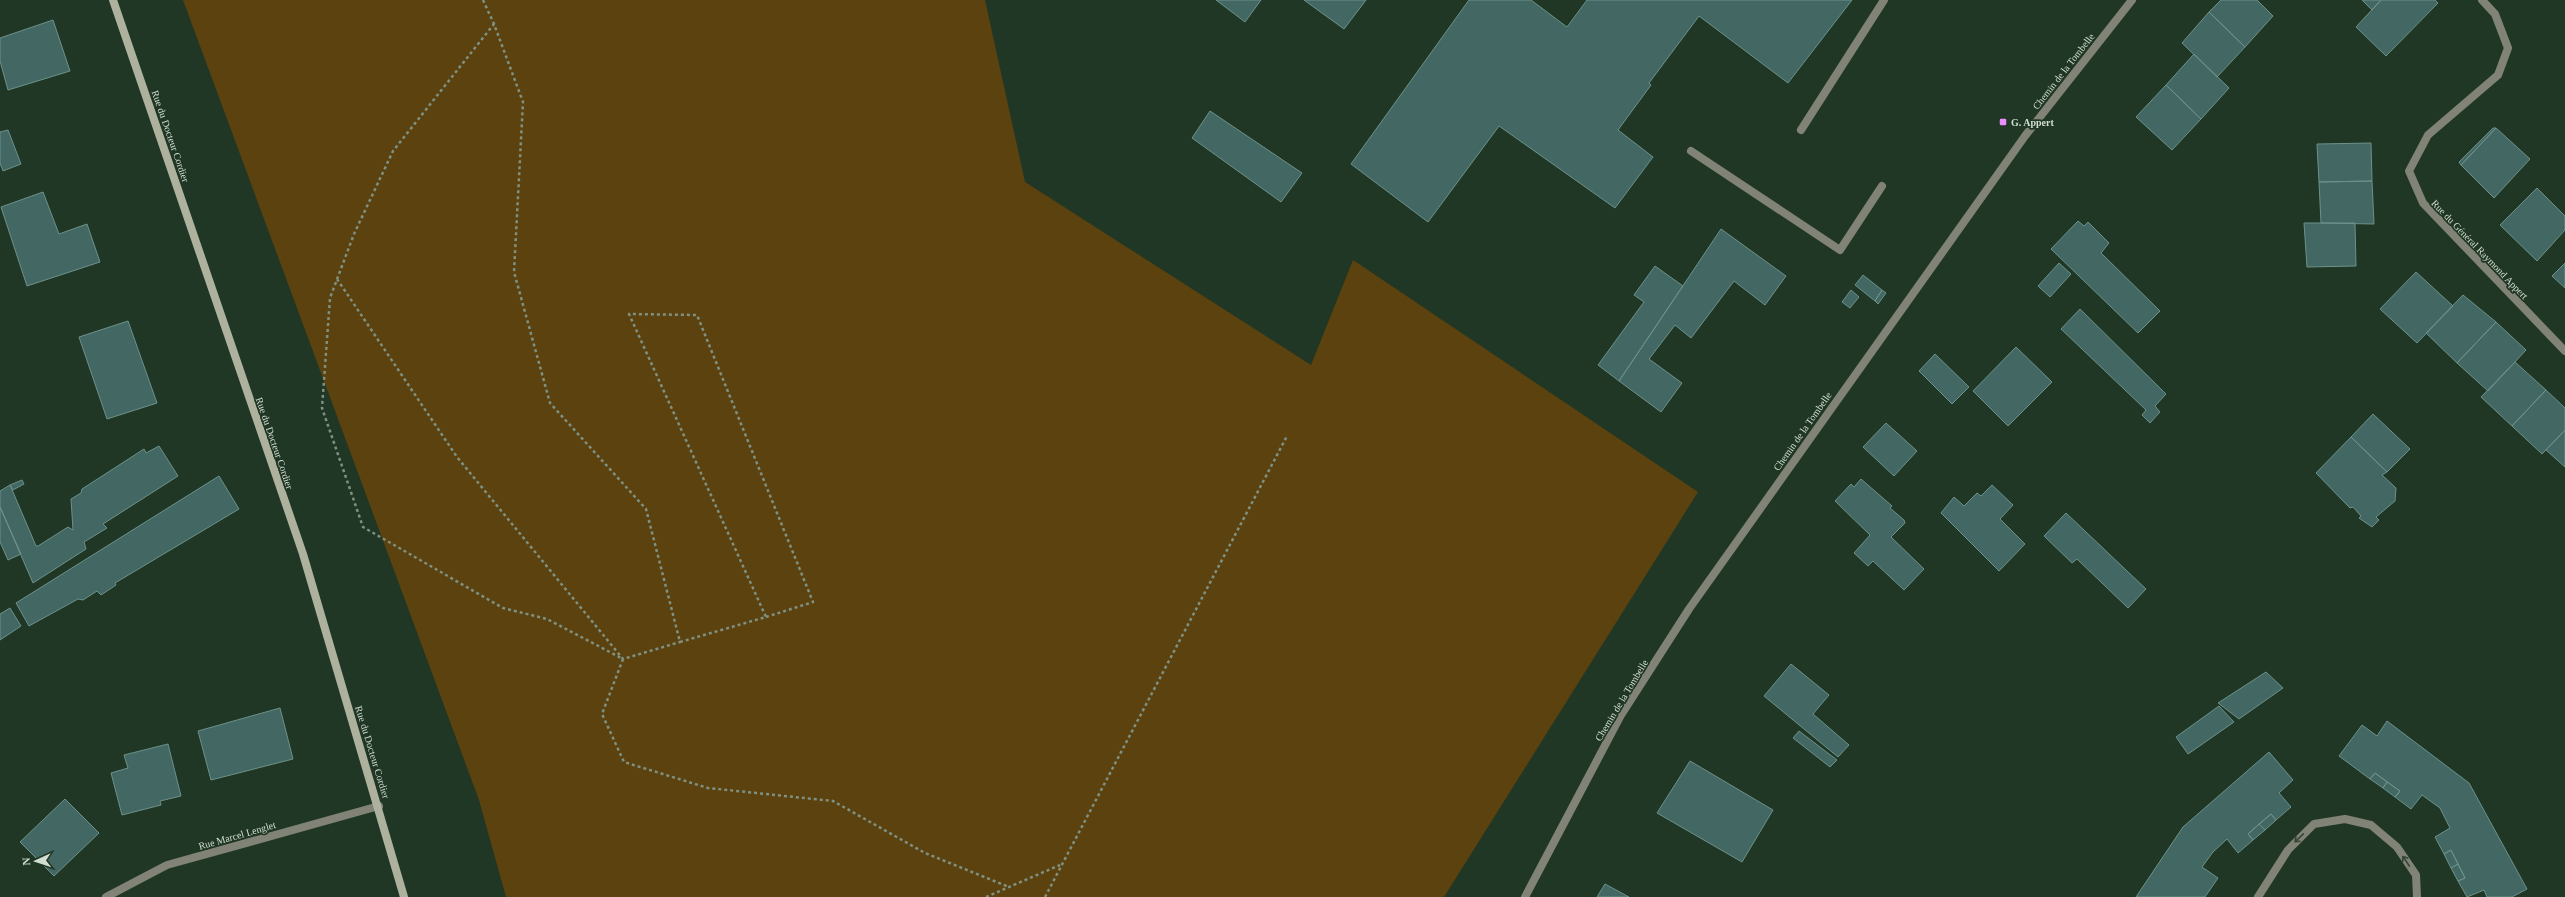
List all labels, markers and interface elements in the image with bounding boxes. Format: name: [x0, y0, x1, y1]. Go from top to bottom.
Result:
street label: Chemin de la Tombelle: [2030, 31, 2097, 111]
street label: Rue du Docteur Cordier: [150, 89, 192, 184]
marker: G. Appert: [1998, 117, 2008, 127]
place label: G. Appert: [2011, 117, 2054, 128]
street label: Rue du Général Raymond Appert: [2429, 197, 2530, 301]
street label: Chemin de la Tombelle: [1771, 389, 1834, 473]
street label: Rue du Docteur Cordier: [254, 396, 296, 491]
street label: Chemin de la Tombelle: [1593, 657, 1650, 743]
street label: Rue du Docteur Cordier: [353, 704, 392, 800]
street label: Rue Marcel Lenglet: [197, 819, 277, 852]
one-way arrow: [2294, 833, 2304, 843]
north arrow: [16, 841, 56, 881]
one-way arrow: [2402, 855, 2410, 867]
text: N: [20, 857, 32, 866]

